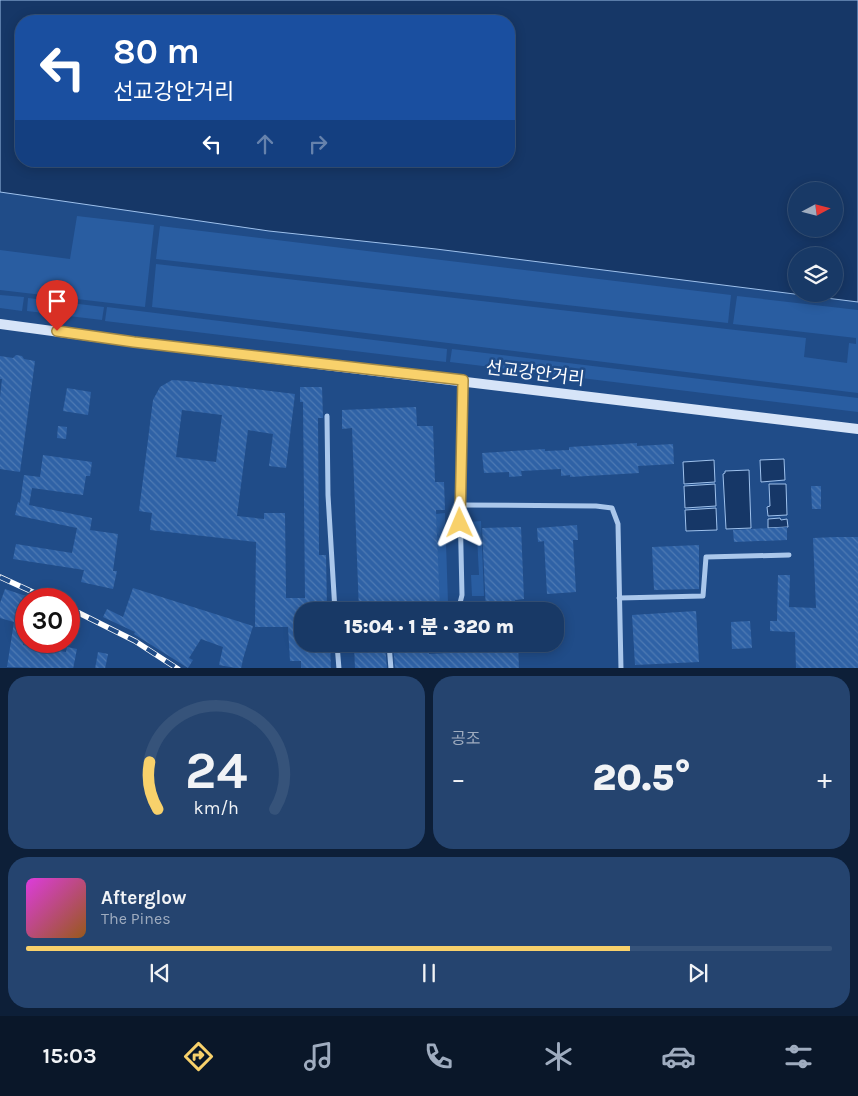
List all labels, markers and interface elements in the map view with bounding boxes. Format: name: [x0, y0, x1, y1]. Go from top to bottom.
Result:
text: 80 m: [113, 31, 200, 72]
icon: left: [30, 35, 95, 100]
text: 선교강안거리: [113, 79, 234, 105]
icon: left: [198, 130, 226, 158]
icon: ahead: [251, 130, 279, 158]
icon: right: [304, 130, 332, 158]
north arrow: [788, 182, 842, 238]
map controls: [788, 182, 843, 302]
button: layers: [788, 247, 843, 302]
pin: [36, 280, 78, 331]
icon: arrive: [43, 287, 71, 315]
street label: 선교강안거리: [484, 356, 586, 390]
position arrow: [433, 496, 485, 548]
speed limit sign: 30: [15, 588, 80, 653]
text: 15:04 · 1 분 · 320 m: [344, 616, 514, 638]
text: 공조: [451, 729, 480, 748]
text: 24: [185, 740, 248, 801]
text: 20.5°: [592, 755, 691, 800]
text: −: [451, 762, 466, 795]
text: +: [817, 762, 832, 795]
text: km/h: [194, 798, 239, 819]
text: Afterglow: [101, 887, 187, 909]
text: The Pines: [101, 909, 171, 928]
icon: previous: [146, 959, 174, 987]
icon: pause: [415, 959, 443, 987]
icon: next: [684, 959, 712, 987]
icon: directions: [181, 1039, 216, 1074]
icon: music: [301, 1039, 336, 1074]
icon: phone: [421, 1039, 456, 1074]
icon: climate: [541, 1039, 576, 1074]
icon: car: [661, 1039, 696, 1074]
icon: filters: [781, 1039, 816, 1074]
text: 15:03: [42, 1043, 97, 1069]

